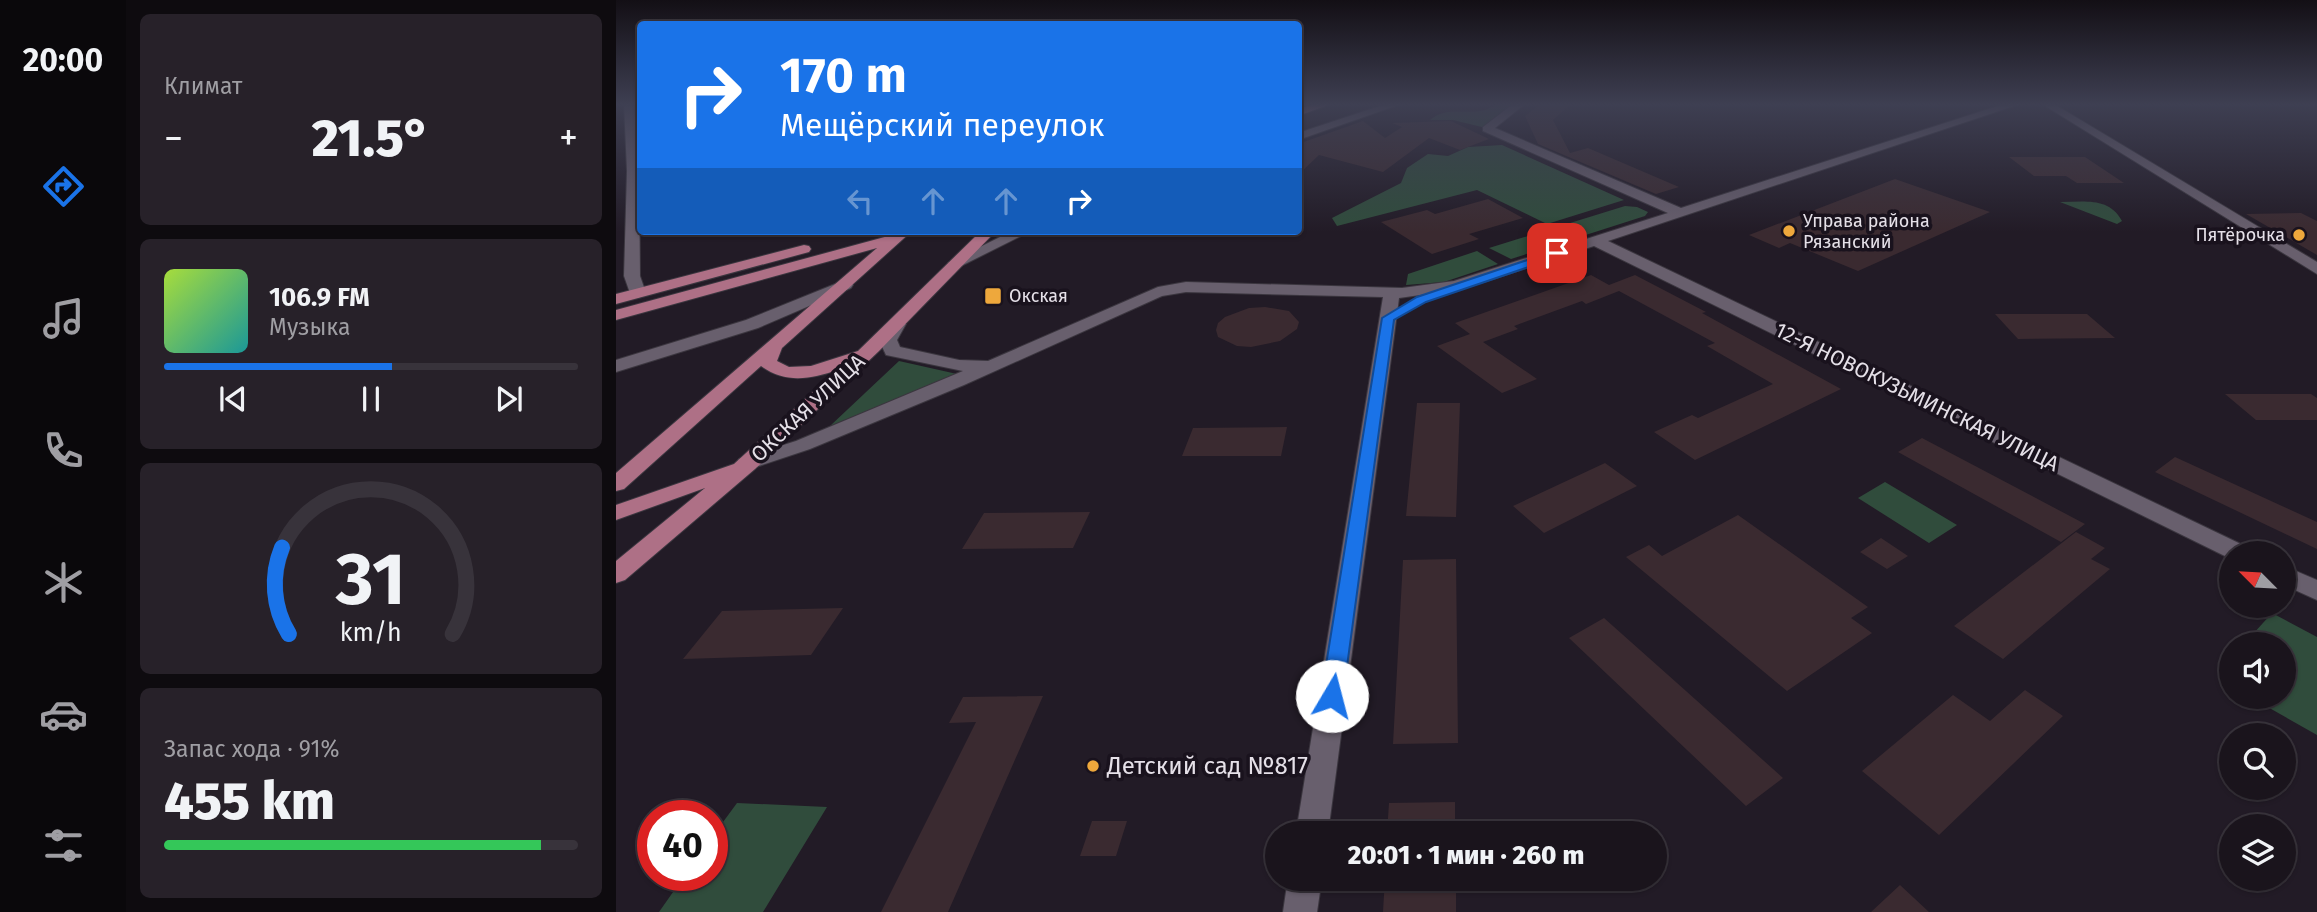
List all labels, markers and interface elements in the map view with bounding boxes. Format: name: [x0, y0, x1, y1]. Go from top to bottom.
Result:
text: 20:00: [23, 41, 103, 79]
text: 170 m: [780, 46, 907, 105]
icon: right: [665, 49, 756, 140]
text: Климат: [164, 72, 242, 100]
text: Мещёрский переулок: [780, 106, 1104, 144]
text: 21.5°: [312, 107, 430, 170]
text: −: [164, 115, 183, 161]
text: +: [559, 115, 578, 161]
icon: directions: [39, 162, 88, 211]
icon: left: [841, 182, 879, 220]
icon: ahead: [914, 182, 952, 220]
icon: ahead: [987, 182, 1025, 220]
icon: right: [1060, 182, 1098, 220]
place label: Управа района Рязанский: [1803, 210, 1930, 253]
pin: [1527, 223, 1587, 283]
marker: Управа района Рязанский: [1781, 223, 1797, 239]
place label: Пятёрочка: [2195, 224, 2285, 246]
marker: Пятёрочка: [2291, 227, 2307, 243]
icon: arrive: [1538, 234, 1576, 272]
text: 106.9 FM: [269, 282, 370, 313]
place label: Окская: [1009, 285, 1068, 307]
marker: Окская: [983, 286, 1003, 306]
icon: music: [39, 294, 88, 343]
text: Музыка: [269, 313, 350, 341]
street label: 12-Я НОВОКУЗЬМИНСКАЯ УЛИЦА: [1771, 317, 2063, 477]
street label: ОКСКАЯ УЛИЦА: [746, 349, 870, 467]
icon: previous: [214, 380, 252, 418]
icon: pause: [352, 380, 390, 418]
icon: next: [490, 380, 528, 418]
icon: phone: [39, 426, 88, 475]
text: 31: [335, 537, 406, 624]
north arrow: [2219, 541, 2296, 618]
map controls: [2219, 541, 2296, 891]
icon: climate: [39, 558, 88, 607]
text: km/h: [340, 618, 402, 648]
button: sound: [2219, 632, 2296, 709]
position arrow: [1295, 659, 1369, 733]
icon: car: [39, 690, 88, 739]
button: search: [2219, 723, 2296, 800]
text: Запас хода · 91%: [164, 735, 339, 763]
place label: Детский сад №817: [1106, 752, 1308, 780]
marker: Детский сад №817: [1085, 758, 1101, 774]
text: 455 km: [164, 770, 335, 833]
speed limit sign: 40: [637, 800, 728, 891]
button: layers: [2219, 814, 2296, 891]
icon: filters: [39, 821, 88, 870]
text: 20:01 · 1 мин · 260 m: [1348, 840, 1584, 871]

